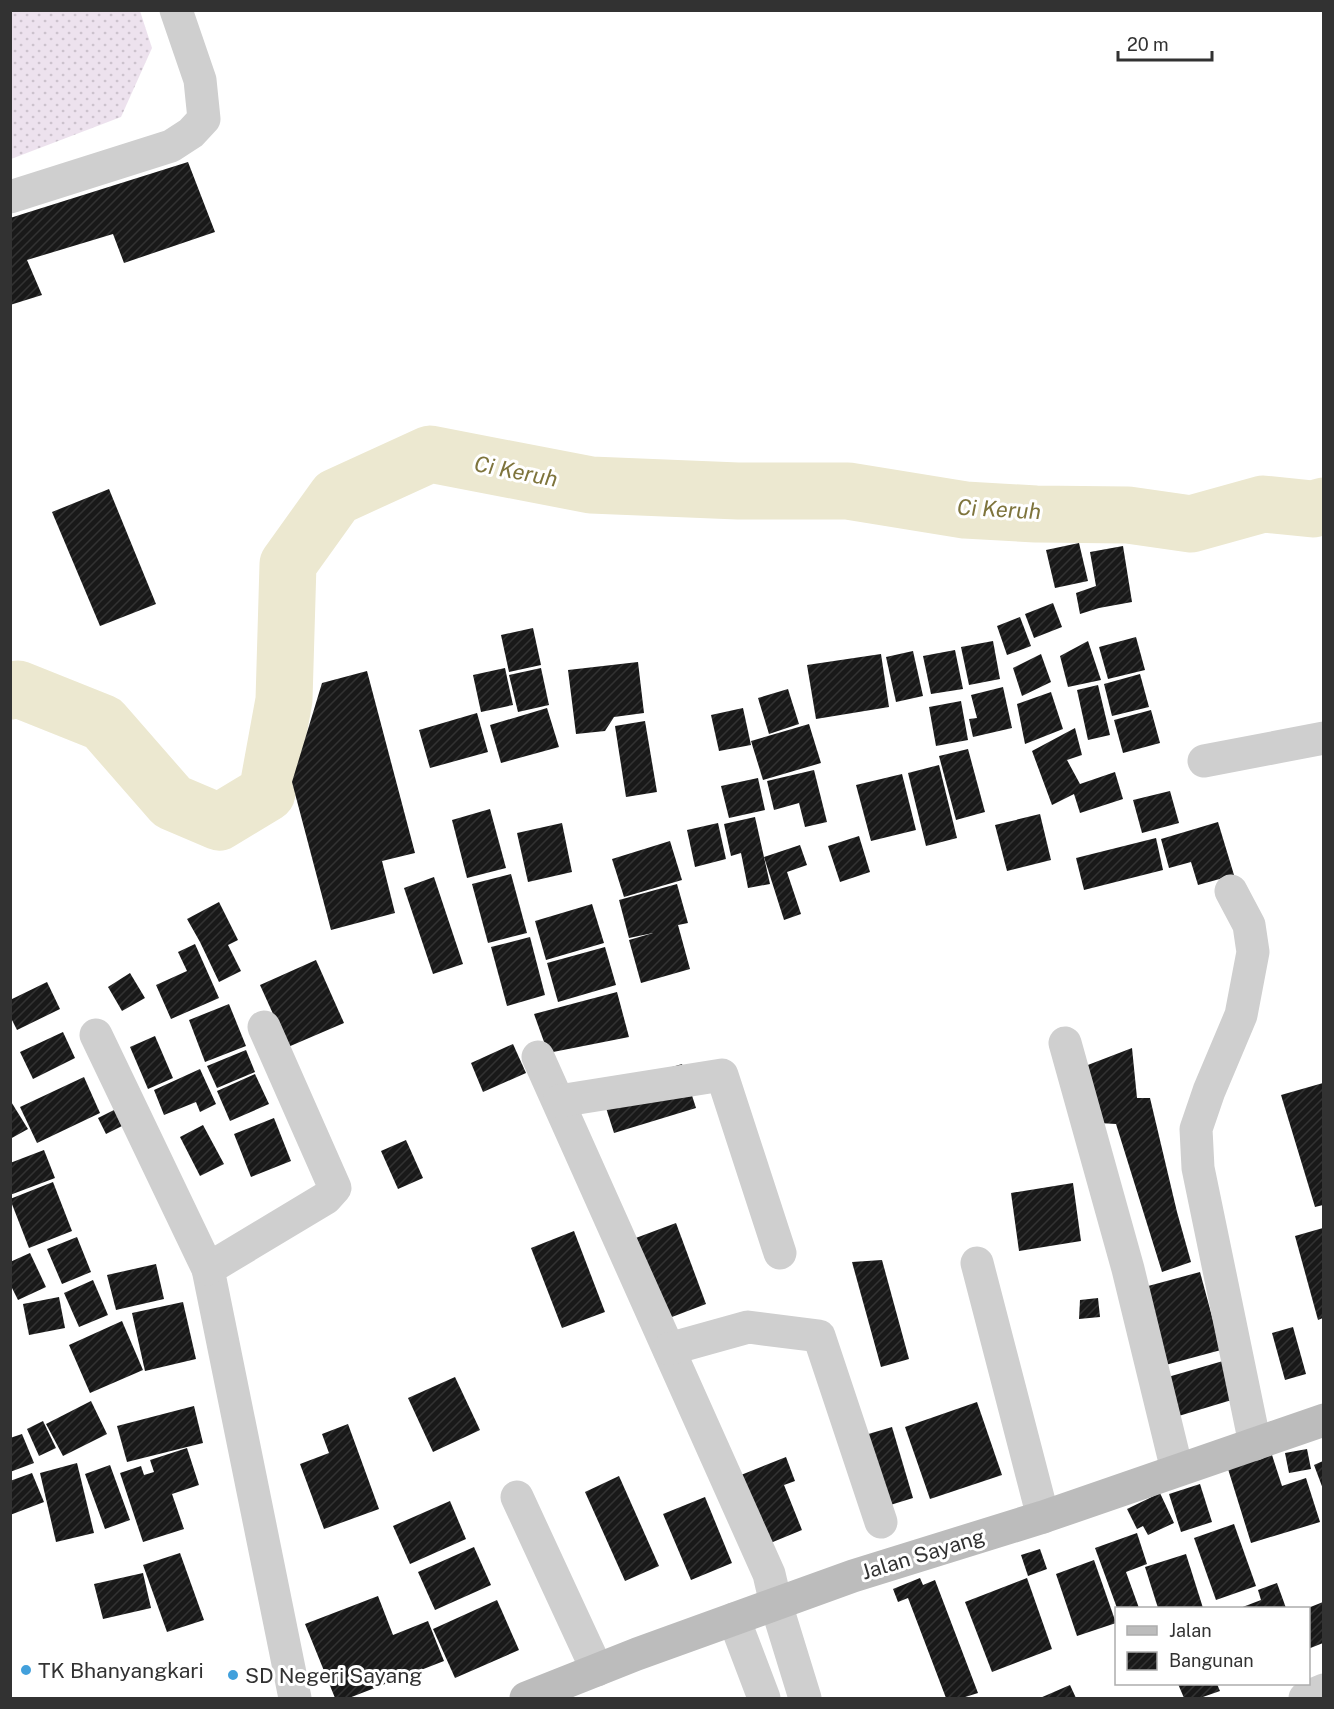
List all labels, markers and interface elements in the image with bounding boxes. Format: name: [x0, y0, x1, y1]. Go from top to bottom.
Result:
scale bar: [1118, 24, 1212, 62]
text: 20 m: [1127, 34, 1169, 55]
water label: Ci Keruh: [472, 450, 560, 492]
water label: Ci Keruh: [956, 494, 1042, 524]
street label: Jalan Sayang: [858, 1523, 988, 1585]
legend: [1115, 1607, 1310, 1685]
text: Jalan: [1169, 1620, 1212, 1641]
text: Bangunan: [1169, 1650, 1254, 1671]
place label: TK Bhanyangkari: [38, 1658, 204, 1683]
marker: TK Bhanyangkari: [19, 1663, 33, 1677]
place label: SD Negeri Sayang: [245, 1663, 422, 1688]
marker: SD Negeri Sayang: [226, 1668, 240, 1682]

